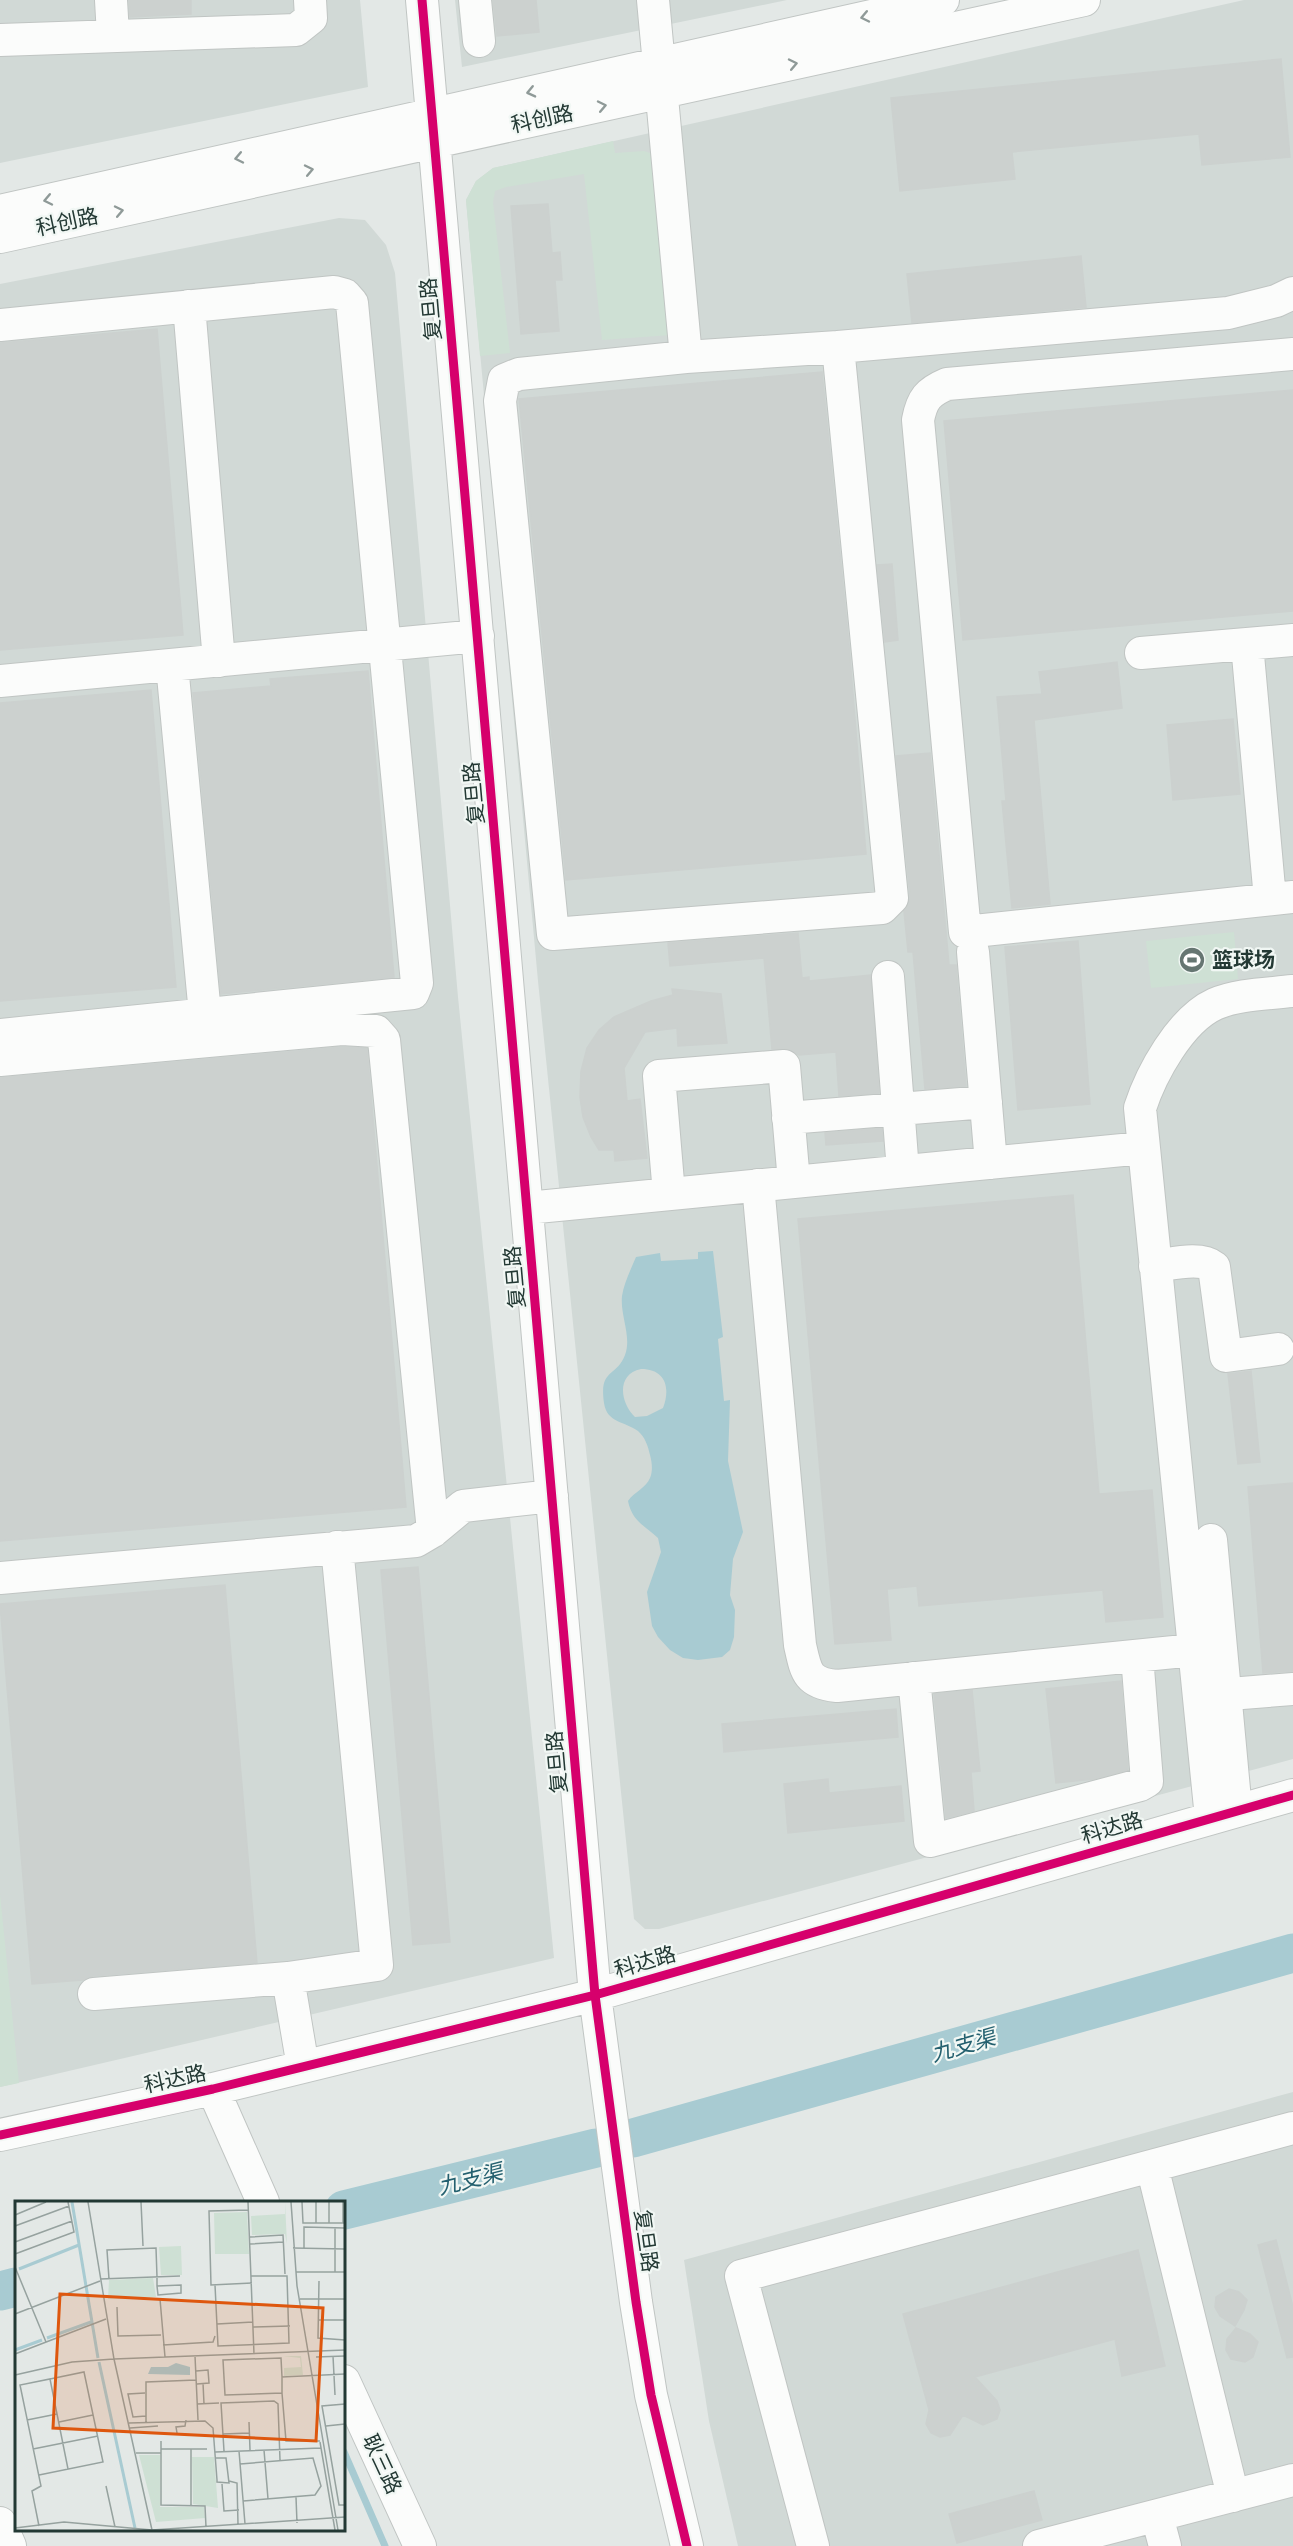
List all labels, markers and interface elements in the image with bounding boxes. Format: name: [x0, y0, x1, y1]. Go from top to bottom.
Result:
one-way arrow: [860, 10, 870, 23]
one-way arrow: [788, 58, 798, 71]
one-way arrow: [527, 85, 537, 98]
one-way arrow: [597, 100, 607, 113]
street label: 科创路: [509, 101, 575, 136]
one-way arrow: [234, 151, 244, 164]
one-way arrow: [304, 164, 314, 177]
one-way arrow: [43, 193, 53, 206]
street label: 科创路: [34, 204, 100, 239]
one-way arrow: [113, 205, 123, 218]
street label: 复旦路: [416, 277, 445, 341]
street label: 复旦路: [459, 761, 488, 825]
sports icon: 篮球场: [1177, 945, 1207, 975]
place label: 篮球场: [1212, 948, 1275, 971]
street label: 复旦路: [500, 1245, 529, 1309]
street label: 复旦路: [542, 1730, 571, 1794]
street label: 科达路: [1078, 1808, 1145, 1847]
street label: 科达路: [611, 1942, 678, 1981]
water label: 九支渠: [928, 2024, 1001, 2067]
street label: 科达路: [142, 2061, 208, 2096]
water label: 九支渠: [435, 2159, 508, 2200]
inset map: [15, 2201, 345, 2531]
street label: 复旦路: [631, 2208, 662, 2274]
street label: 耿三路: [359, 2430, 406, 2497]

